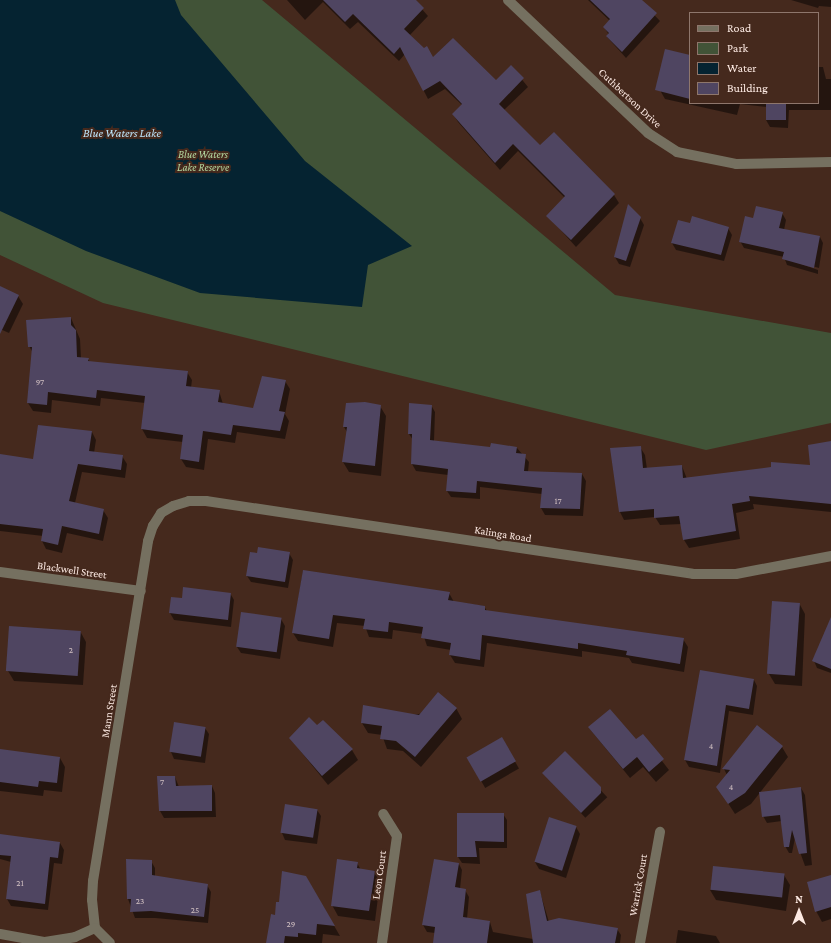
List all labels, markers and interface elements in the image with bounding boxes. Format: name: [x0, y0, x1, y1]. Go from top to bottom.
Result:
legend: [689, 12, 819, 104]
text: Road: [727, 21, 751, 35]
text: Park: [727, 41, 748, 55]
text: Water: [727, 61, 756, 75]
street label: Cuthbertson Drive: [596, 65, 664, 131]
text: Building: [727, 81, 768, 95]
water label: Blue Waters Lake: [83, 127, 161, 141]
park label: Blue Waters Lake Reserve: [177, 148, 229, 174]
house number: 97: [36, 377, 44, 387]
house number: 17: [554, 496, 562, 506]
street label: Kalinga Road: [473, 523, 533, 545]
street label: Blackwell Street: [36, 559, 108, 581]
house number: 2: [69, 645, 73, 655]
street label: Mann Street: [98, 683, 120, 739]
house number: 4: [709, 741, 713, 751]
house number: 7: [160, 777, 164, 787]
house number: 4: [729, 782, 733, 792]
street label: Leon Court: [369, 850, 389, 900]
street label: Warrick Court: [626, 853, 650, 917]
house number: 21: [16, 878, 24, 888]
north arrow: [779, 891, 819, 931]
text: N: [795, 893, 803, 905]
house number: 23: [136, 896, 144, 906]
house number: 25: [191, 905, 199, 915]
house number: 29: [287, 919, 295, 929]

